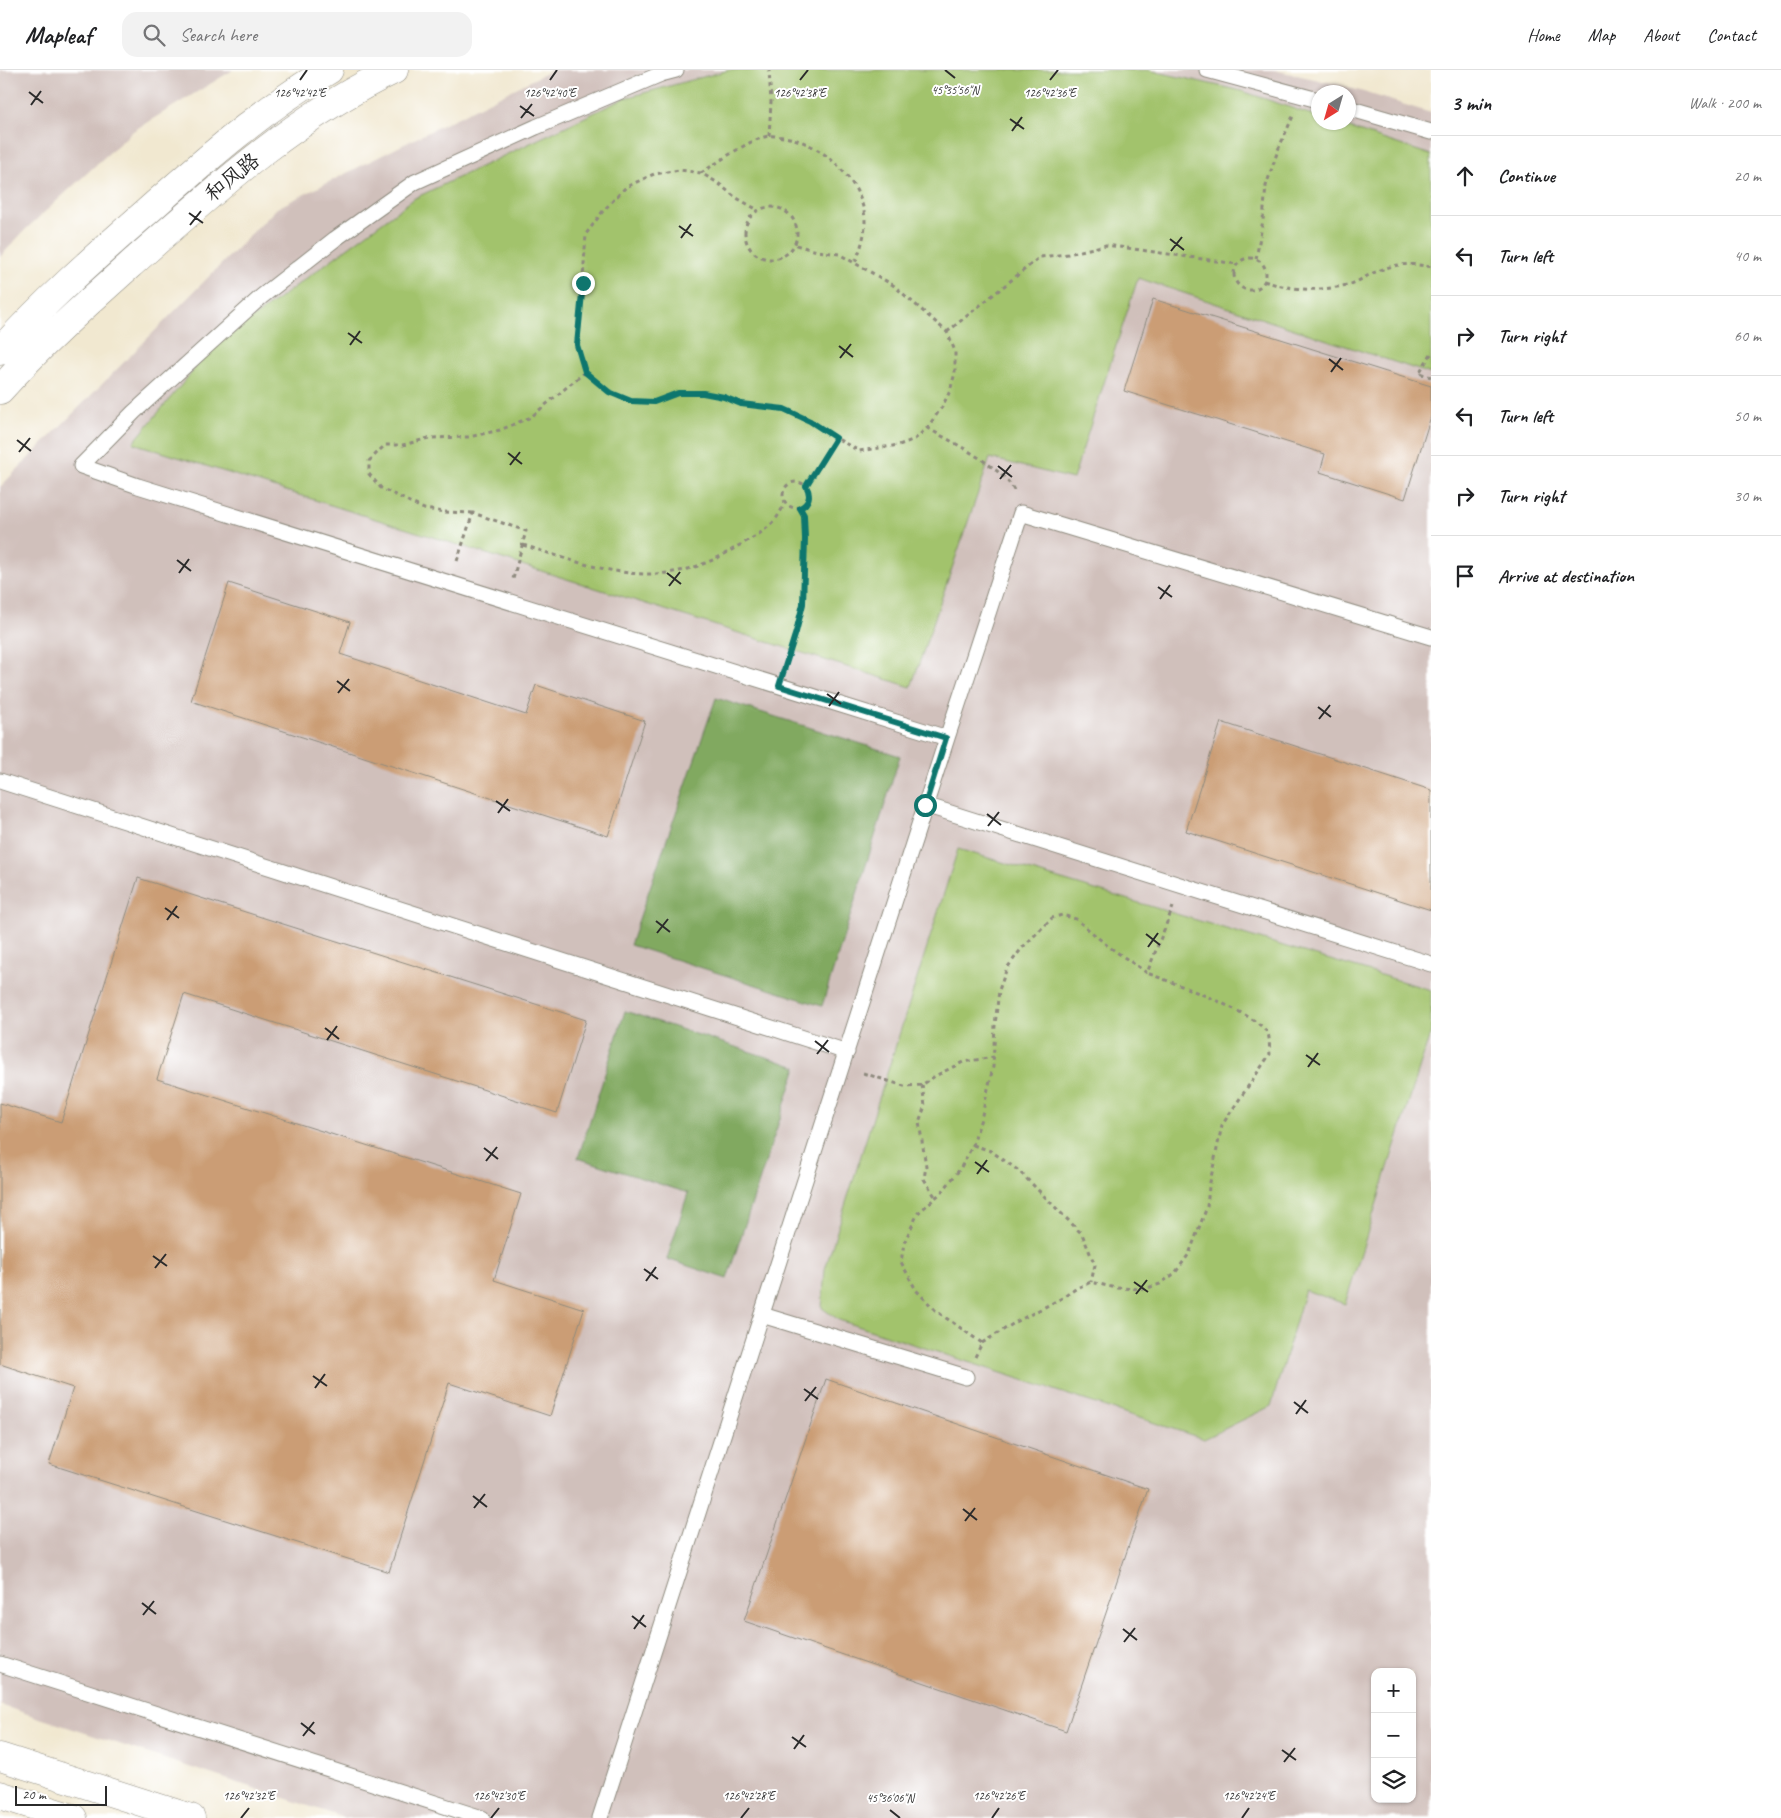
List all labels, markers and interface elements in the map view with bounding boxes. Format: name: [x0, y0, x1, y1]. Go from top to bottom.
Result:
search box: [122, 12, 472, 57]
text: Mapleaf: [25, 20, 92, 50]
icon: search: [140, 21, 168, 49]
text: Search here: [180, 23, 257, 47]
text: Home: [1527, 24, 1560, 46]
text: Map: [1588, 24, 1615, 46]
text: About: [1643, 24, 1679, 46]
text: Contact: [1707, 24, 1756, 46]
text: 45°35'56"N: [931, 82, 980, 98]
text: 126°42'42"E: [274, 85, 328, 101]
text: 126°42'40"E: [524, 85, 578, 101]
text: 126°42'38"E: [774, 85, 828, 101]
text: 126°42'36"E: [1024, 85, 1078, 101]
north arrow: [1311, 85, 1356, 130]
text: 3 min: [1451, 90, 1491, 116]
text: Walk · 200 m: [1689, 93, 1761, 113]
street label: 和风路: [199, 147, 265, 207]
icon: ahead: [1451, 162, 1479, 190]
text: Continue: [1498, 164, 1555, 188]
text: 20 m: [1734, 166, 1761, 186]
icon: left: [1451, 242, 1479, 270]
text: Turn left: [1498, 244, 1553, 268]
text: 40 m: [1734, 246, 1761, 266]
route end: [572, 272, 595, 295]
icon: right: [1451, 322, 1479, 350]
text: Turn right: [1498, 324, 1565, 348]
text: 60 m: [1734, 326, 1761, 346]
icon: left: [1451, 402, 1479, 430]
text: Turn left: [1498, 404, 1553, 428]
text: 50 m: [1734, 406, 1761, 426]
icon: right: [1451, 482, 1479, 510]
text: Turn right: [1498, 484, 1565, 508]
text: 30 m: [1734, 486, 1761, 506]
icon: arrive: [1451, 562, 1479, 590]
text: Arrive at destination: [1498, 564, 1634, 588]
route start: [914, 794, 937, 817]
map controls: [1371, 1668, 1416, 1803]
button: +: [1371, 1668, 1416, 1713]
button: −: [1371, 1713, 1416, 1758]
button: layers: [1371, 1758, 1416, 1803]
scale bar: [15, 1783, 108, 1806]
text: 20 m: [22, 1786, 46, 1803]
text: 126°42'32"E: [223, 1788, 277, 1804]
text: 126°42'30"E: [473, 1788, 527, 1804]
text: 126°42'28"E: [723, 1788, 777, 1804]
text: 126°42'26"E: [973, 1788, 1027, 1804]
text: 126°42'24"E: [1223, 1788, 1277, 1804]
text: 45°36'06"N: [866, 1790, 915, 1806]

